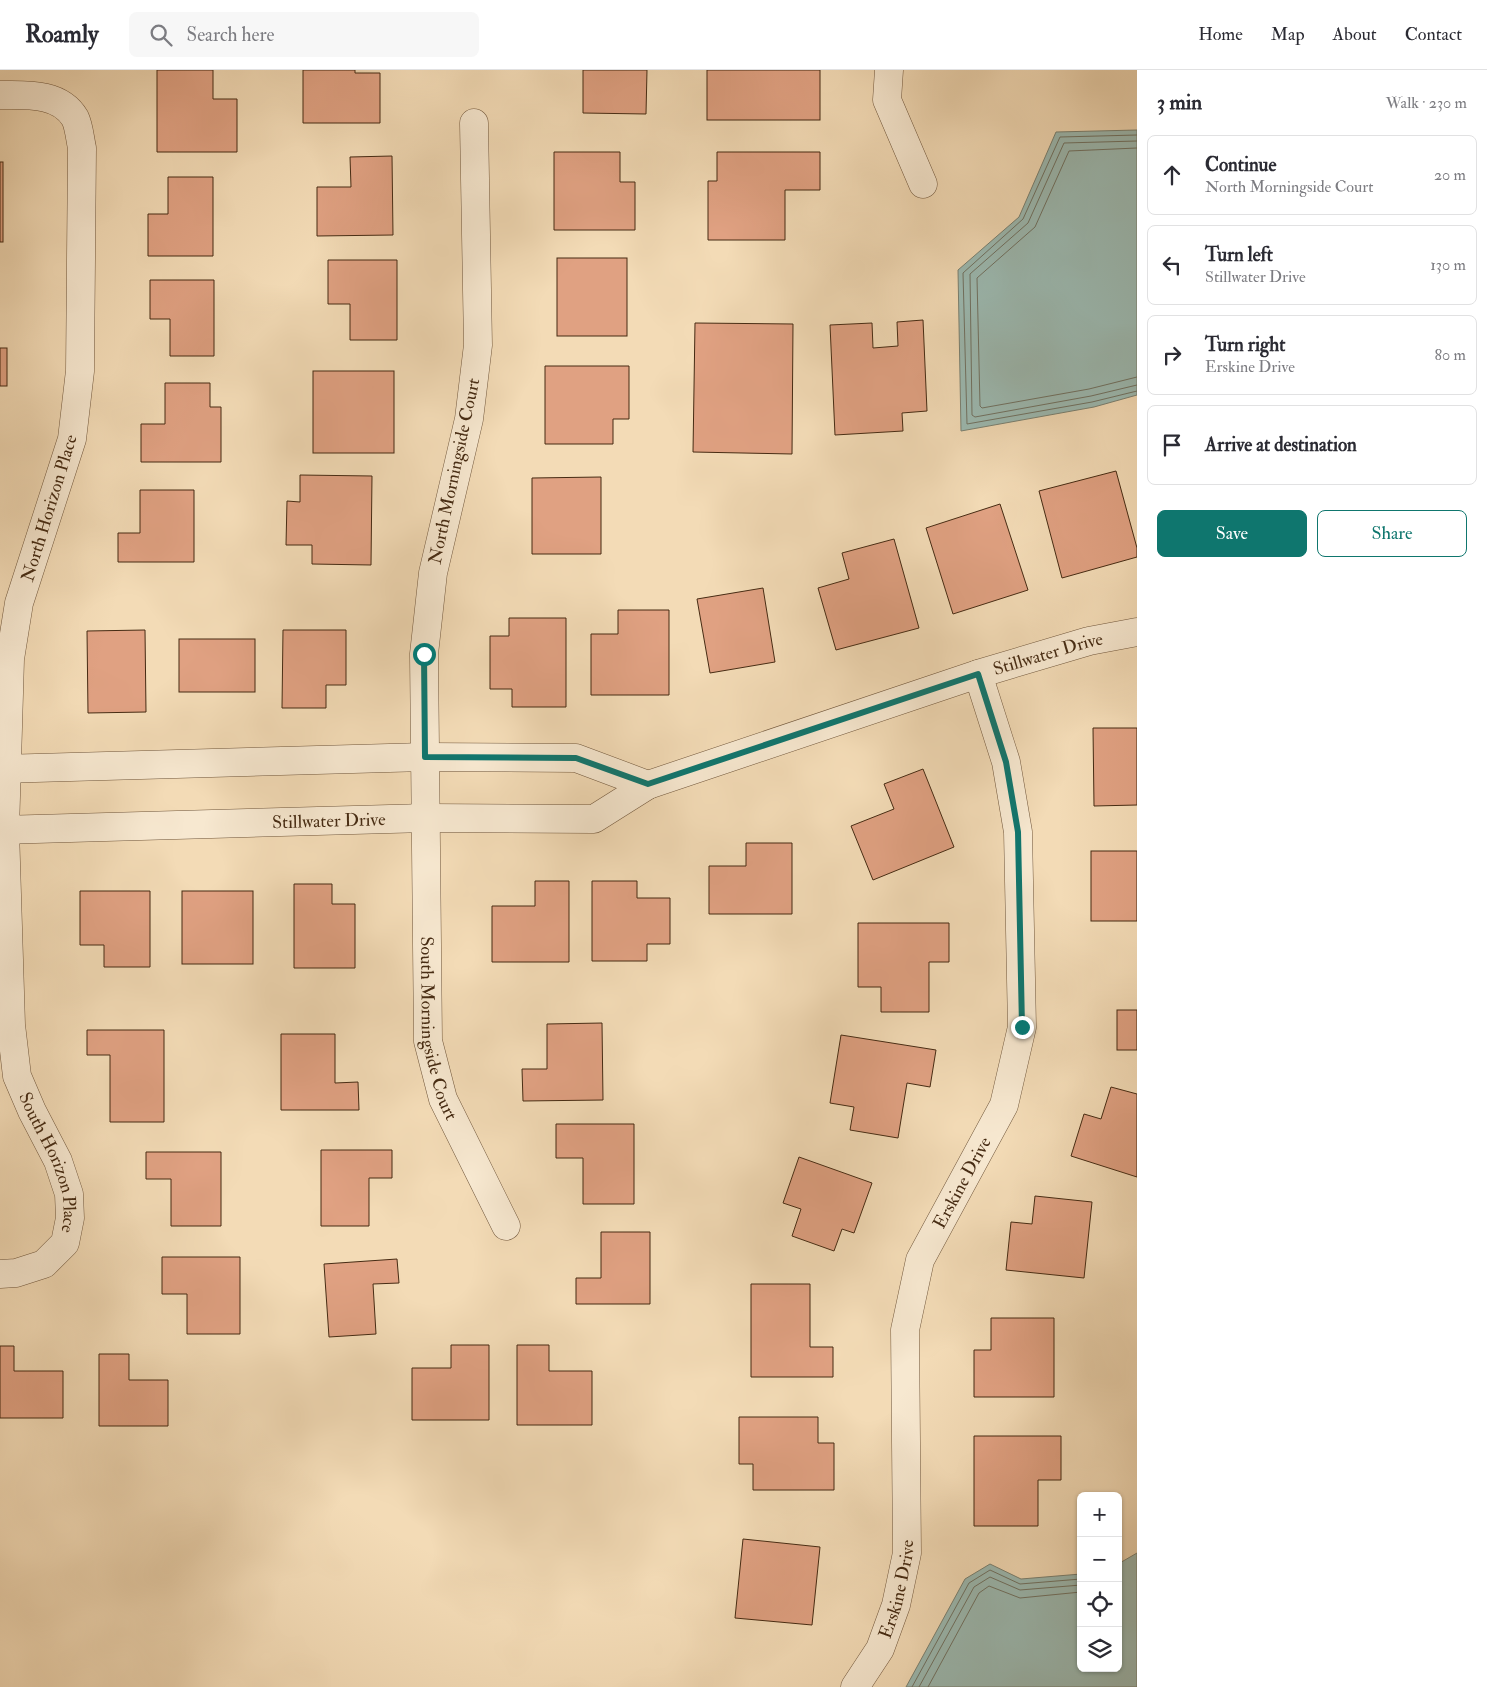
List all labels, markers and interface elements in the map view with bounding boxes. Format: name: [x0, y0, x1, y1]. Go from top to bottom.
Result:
search box: [129, 12, 479, 57]
text: Roamly: [25, 19, 99, 50]
icon: search: [147, 21, 175, 49]
text: Search here: [187, 23, 274, 47]
text: Home: [1198, 23, 1243, 46]
text: Map: [1271, 23, 1305, 46]
text: About: [1333, 23, 1377, 46]
text: Contact: [1405, 23, 1462, 46]
text: 3 min: [1157, 89, 1202, 116]
text: Walk · 230 m: [1386, 93, 1467, 113]
text: Continue: [1205, 153, 1276, 177]
icon: ahead: [1158, 161, 1186, 189]
text: 20 m: [1434, 165, 1466, 185]
text: North Morningside Court: [1205, 177, 1373, 197]
text: Turn left: [1205, 243, 1273, 267]
icon: left: [1158, 251, 1186, 279]
text: 130 m: [1430, 255, 1466, 275]
text: Stillwater Drive: [1205, 267, 1306, 287]
text: Turn right: [1205, 333, 1285, 357]
icon: right: [1158, 341, 1186, 369]
text: 80 m: [1435, 345, 1466, 365]
text: Erskine Drive: [1205, 357, 1295, 377]
street label: North Morningside Court: [424, 376, 485, 566]
street label: North Horizon Place: [16, 431, 83, 584]
icon: arrive: [1158, 431, 1186, 459]
text: Arrive at destination: [1205, 433, 1357, 457]
button: Save: [1157, 510, 1307, 557]
button: Share: [1317, 510, 1467, 557]
street label: Stillwater Drive: [990, 628, 1105, 681]
route start: [413, 643, 436, 666]
street label: Stillwater Drive: [272, 808, 386, 834]
street label: South Morningside Court: [415, 936, 463, 1124]
route end: [1011, 1016, 1034, 1039]
street label: South Horizon Place: [13, 1089, 81, 1235]
street label: Erskine Drive: [928, 1133, 997, 1233]
map controls: [1077, 1492, 1122, 1672]
button: +: [1077, 1492, 1122, 1537]
button: −: [1077, 1537, 1122, 1582]
street label: Erskine Drive: [874, 1539, 919, 1642]
button: locate: [1077, 1582, 1122, 1627]
button: layers: [1077, 1627, 1122, 1672]

